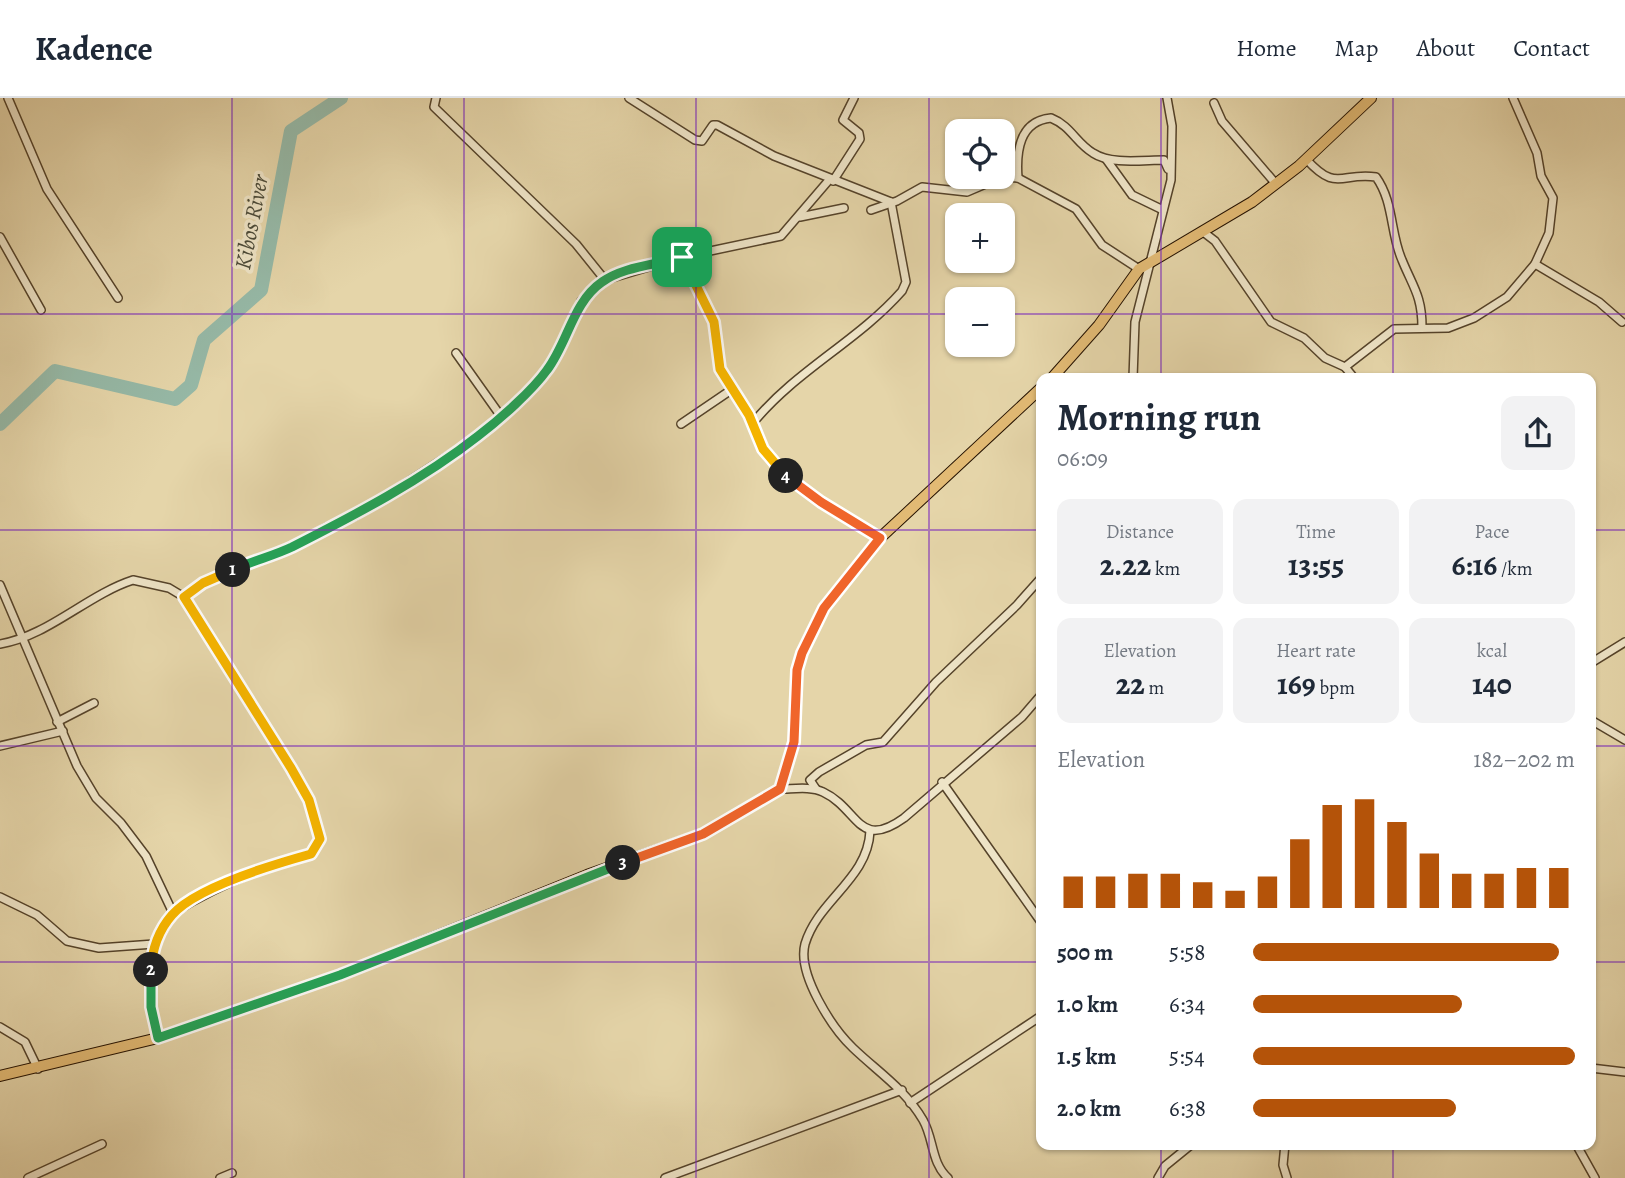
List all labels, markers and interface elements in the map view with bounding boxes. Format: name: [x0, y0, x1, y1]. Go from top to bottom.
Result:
text: Kadence: [35, 26, 153, 71]
text: Home: [1236, 32, 1297, 64]
text: Map: [1335, 32, 1379, 64]
text: About: [1417, 32, 1475, 64]
text: Contact: [1513, 32, 1590, 64]
map controls: [945, 119, 1015, 357]
button: locate: [945, 119, 1015, 189]
water label: Kibos River: [227, 171, 276, 272]
button: +: [945, 203, 1015, 273]
pin: [652, 227, 712, 287]
icon: arrive: [663, 238, 701, 276]
button: −: [945, 287, 1015, 357]
text: Morning run: [1057, 391, 1261, 443]
button: share: [1501, 396, 1575, 470]
text: 06:09: [1057, 443, 1108, 474]
pin: 4: [768, 458, 804, 494]
text: 4: [781, 462, 790, 488]
text: Distance: [1106, 519, 1174, 545]
text: Time: [1296, 519, 1336, 545]
text: Pace: [1474, 519, 1510, 545]
text: 2.22: [1100, 545, 1151, 585]
text: 13:55: [1288, 545, 1344, 585]
text: 6:16: [1451, 545, 1497, 585]
pin: 1: [216, 552, 250, 588]
text: 1: [229, 556, 236, 582]
text: km: [1151, 556, 1180, 582]
text: /km: [1497, 556, 1533, 582]
text: Elevation: [1104, 638, 1176, 664]
text: Heart rate: [1276, 638, 1356, 664]
text: kcal: [1477, 638, 1507, 664]
text: 22: [1116, 664, 1145, 704]
text: 169: [1277, 664, 1316, 704]
text: 140: [1472, 664, 1512, 704]
text: m: [1145, 675, 1164, 701]
text: bpm: [1316, 675, 1355, 701]
text: Elevation: [1057, 744, 1145, 775]
text: 182–202 m: [1473, 744, 1575, 775]
pin: 3: [606, 846, 640, 880]
text: 3: [618, 849, 627, 875]
text: 500 m: [1057, 937, 1113, 968]
text: 5:58: [1169, 937, 1205, 968]
pin: 2: [134, 952, 168, 988]
text: 2: [146, 956, 155, 982]
text: 1.0 km: [1057, 989, 1118, 1020]
text: 6:34: [1169, 989, 1205, 1020]
text: 1.5 km: [1057, 1041, 1117, 1072]
text: 5:54: [1169, 1041, 1205, 1072]
text: 2.0 km: [1057, 1093, 1121, 1124]
text: 6:38: [1169, 1093, 1206, 1124]

